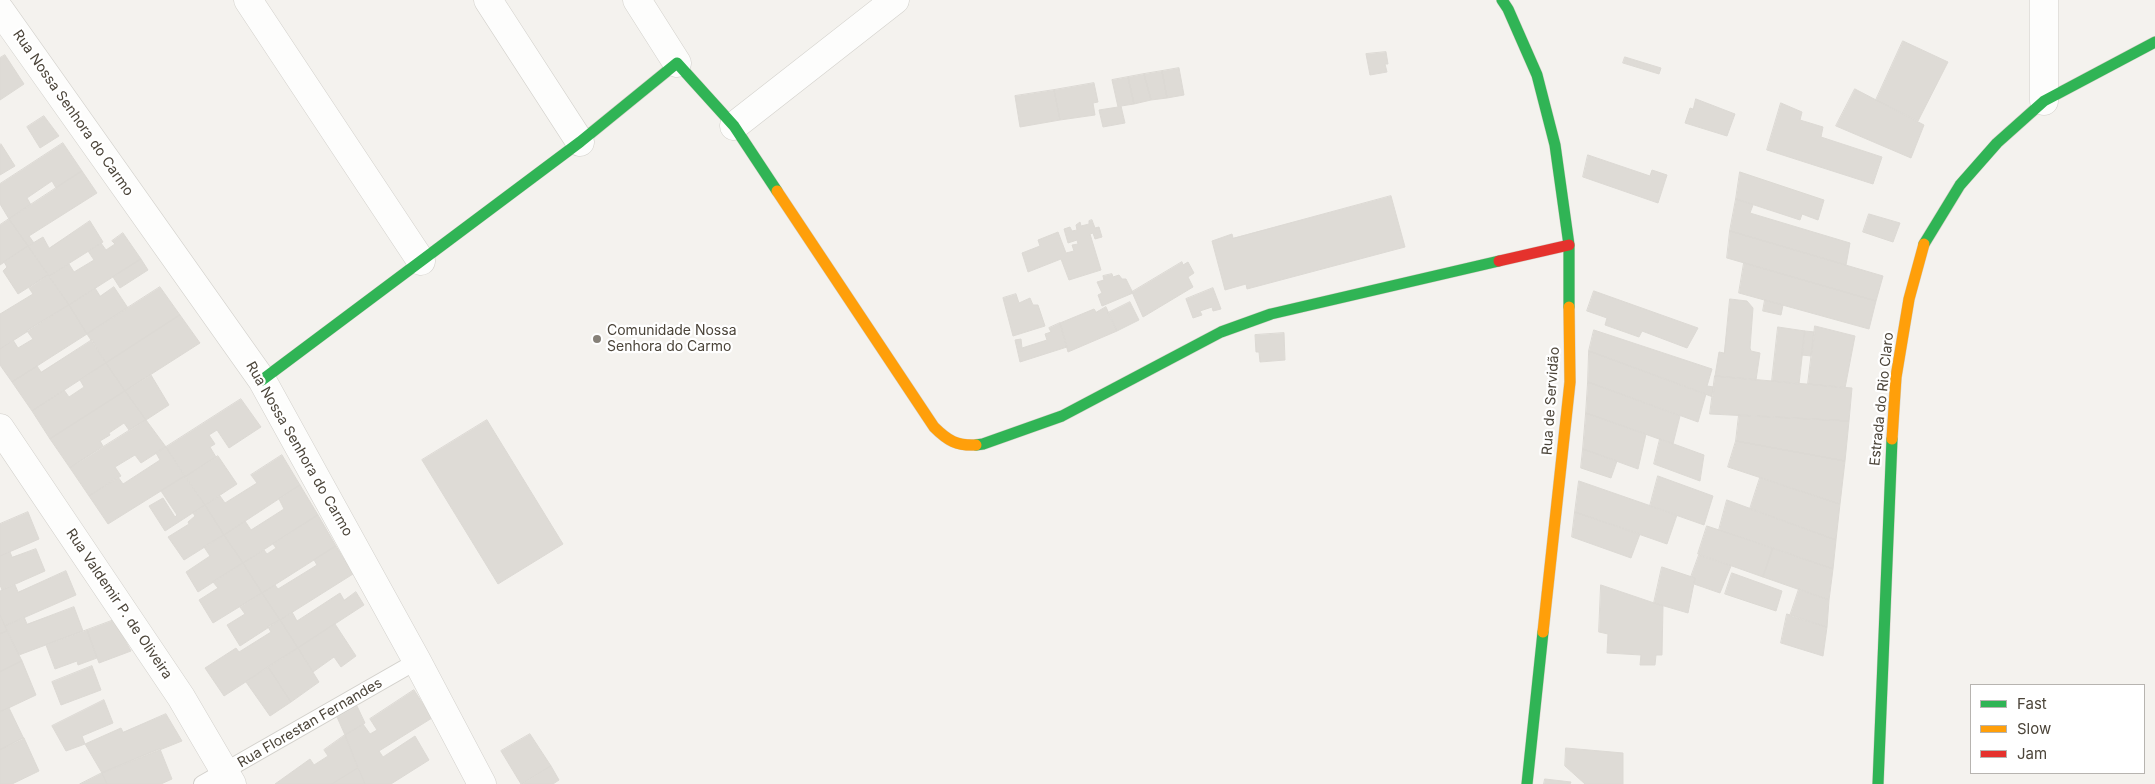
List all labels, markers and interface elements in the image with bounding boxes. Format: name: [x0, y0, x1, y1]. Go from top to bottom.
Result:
street label: Rua Nossa Senhora do Carmo: [9, 27, 137, 199]
place label: Comunidade Nossa Senhora do Carmo: [607, 323, 737, 356]
street label: Estrada do Rio Claro: [1867, 331, 1897, 467]
marker: Comunidade Nossa Senhora do Carmo: [591, 333, 603, 345]
street label: Rua de Servidão: [1539, 346, 1563, 456]
street label: Rua Nossa Senhora do Carmo: [242, 359, 356, 539]
street label: Rua Valdemir P. de Oliveira: [62, 526, 176, 682]
street label: Rua Florestan Fernandes: [235, 675, 385, 771]
legend: [1970, 684, 2145, 774]
text: Fast: [2017, 694, 2047, 713]
text: Slow: [2017, 719, 2051, 738]
text: Jam: [2017, 744, 2047, 763]

